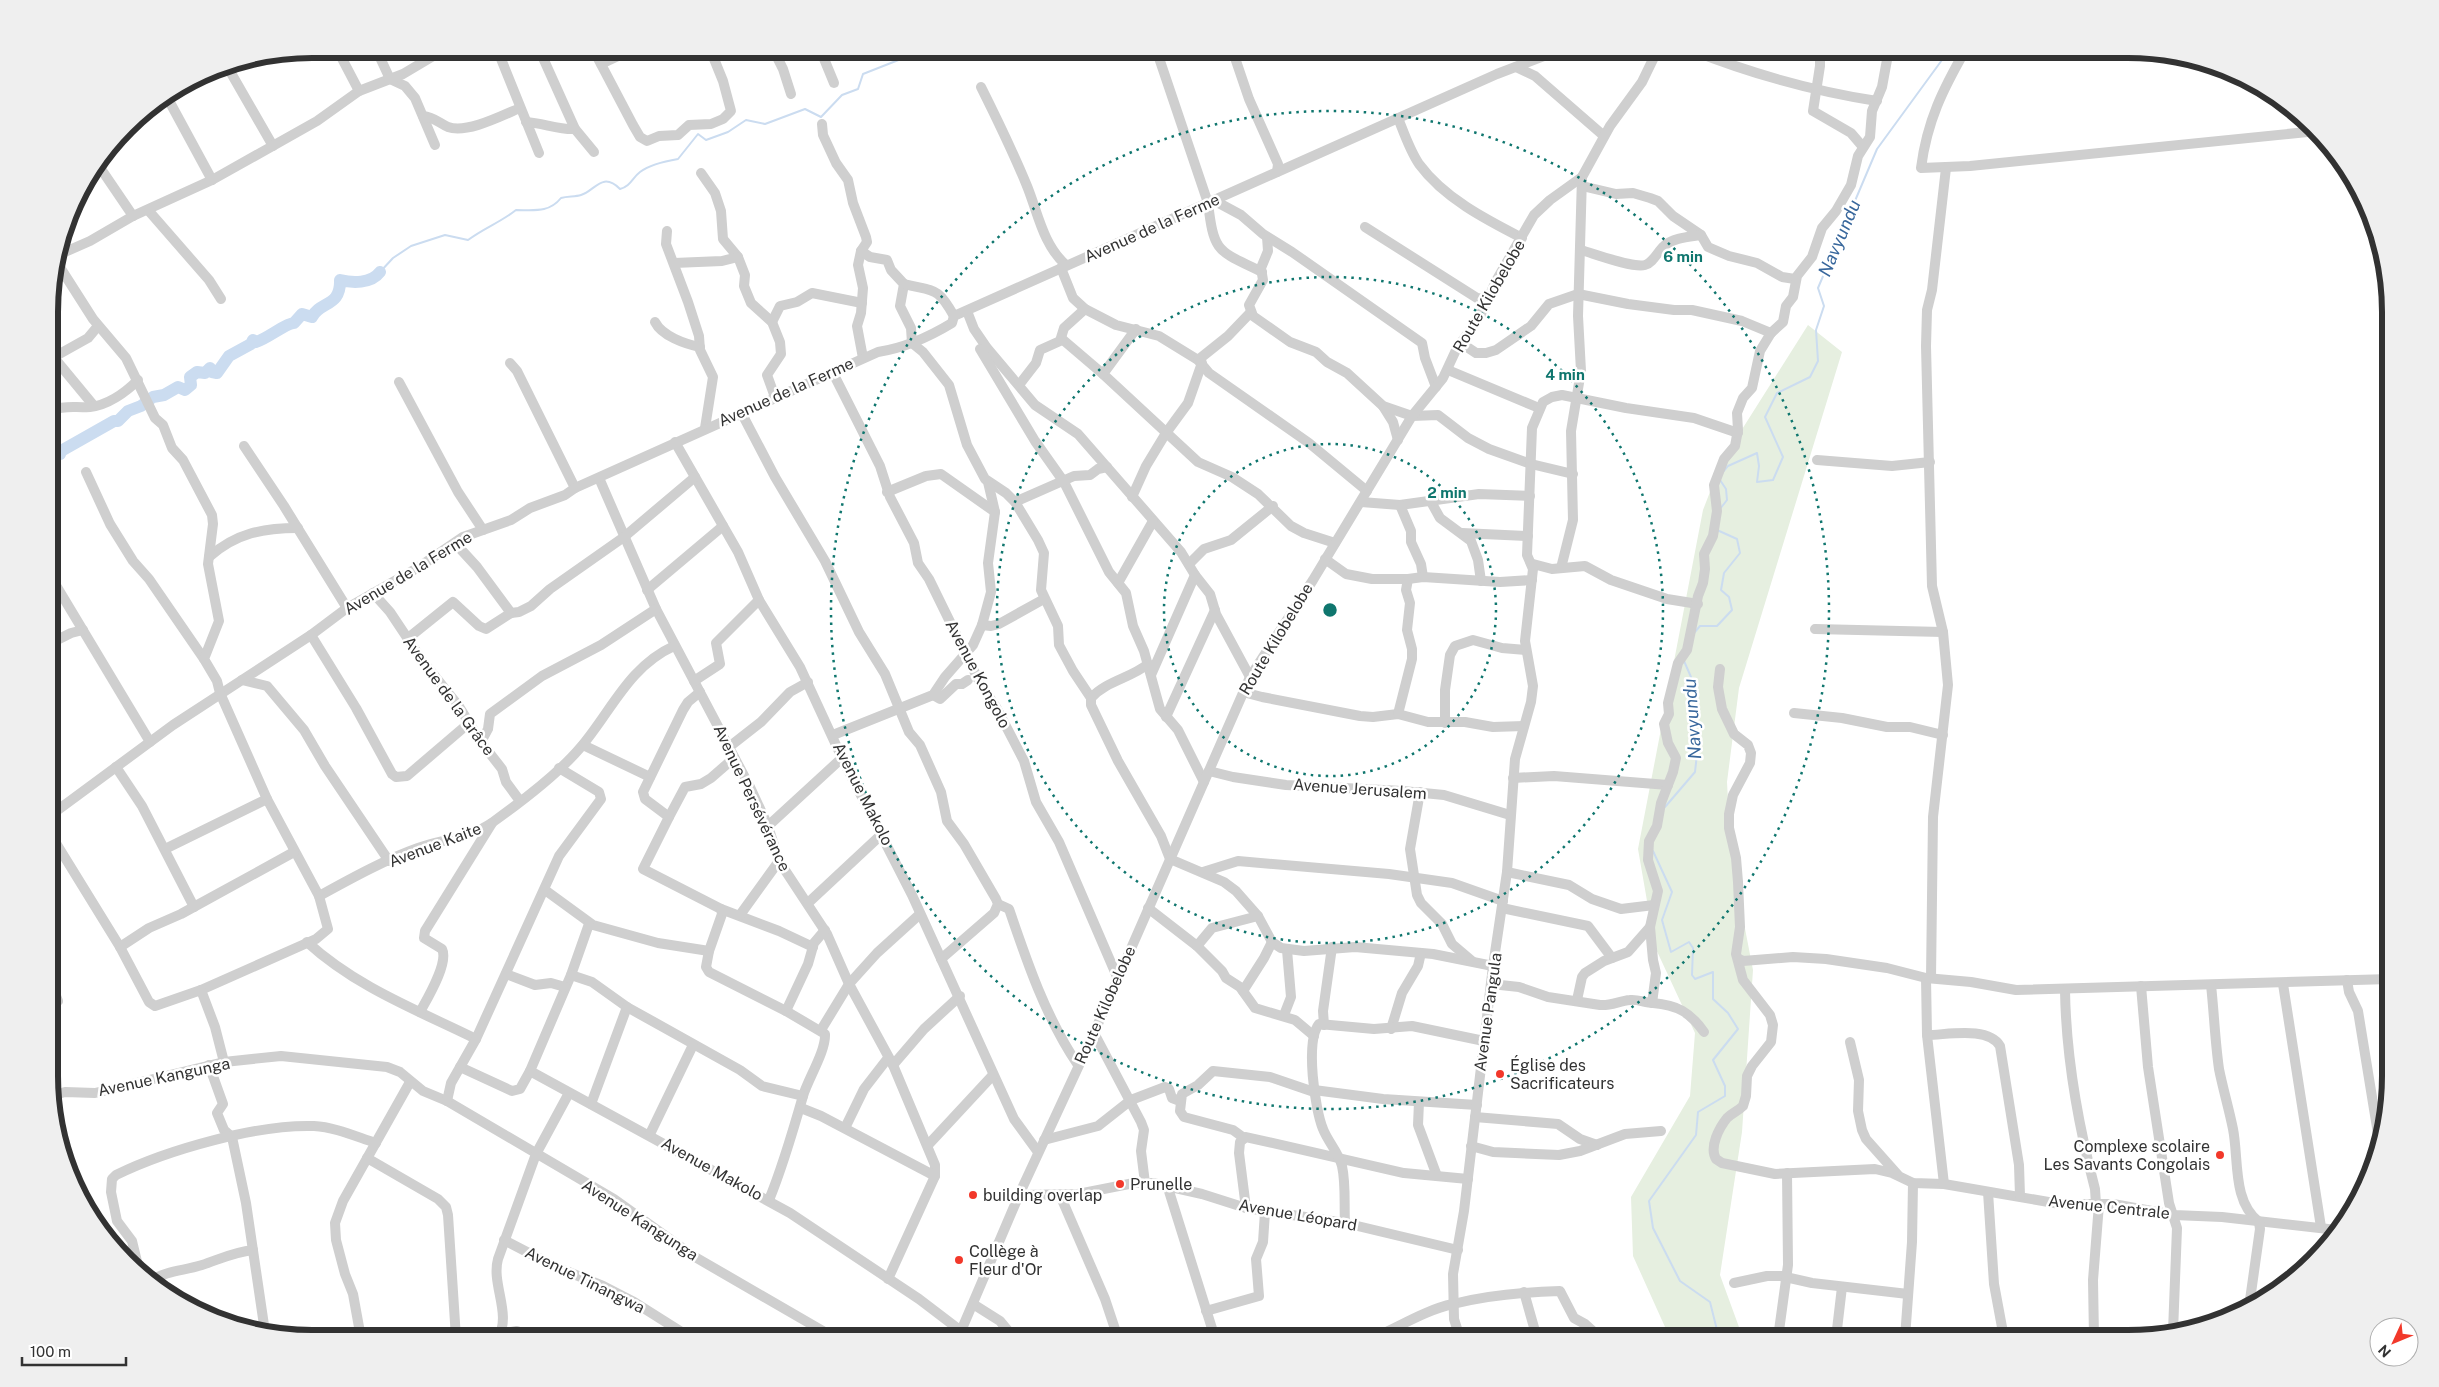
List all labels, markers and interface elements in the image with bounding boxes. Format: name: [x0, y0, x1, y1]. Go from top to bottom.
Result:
street label: Avenue de la Ferme: [1081, 190, 1223, 266]
water label: Navyundu: [1813, 197, 1865, 279]
street label: Route Kilobelobe: [1449, 236, 1529, 356]
text: 6 min: [1663, 248, 1703, 265]
street label: Avenue de la Ferme: [715, 354, 857, 430]
text: 4 min: [1545, 366, 1585, 383]
text: 2 min: [1427, 484, 1467, 501]
street label: Avenue de la Ferme: [341, 527, 475, 619]
street label: Route Kilobelobe: [1235, 580, 1317, 698]
centre of rings: [1321, 601, 1339, 619]
street label: Avenue Kongolo: [942, 617, 1014, 731]
street label: Avenue de la Grâce: [399, 633, 499, 759]
water label: Navyundu: [1679, 678, 1705, 760]
street label: Avenue Persévérance: [710, 722, 794, 874]
street label: Avenue Makolo: [829, 739, 897, 849]
street label: Avenue Jerusalem: [1293, 775, 1427, 803]
street label: Avenue Kaite: [386, 819, 484, 871]
street label: Route Kilobelobe: [1071, 943, 1139, 1067]
street label: Avenue Pangula: [1470, 951, 1506, 1073]
street label: Avenue Kangunga: [96, 1054, 232, 1100]
place label: Église des Sacrificateurs: [1510, 1055, 1614, 1093]
marker: Église des Sacrificateurs: [1494, 1068, 1506, 1080]
street label: Avenue Makolo: [658, 1133, 766, 1205]
place label: Complexe scolaire Les Savants Congolais: [2043, 1137, 2210, 1174]
marker: Complexe scolaire Les Savants Congolais: [2214, 1149, 2226, 1161]
street label: Avenue Kangunga: [578, 1175, 702, 1265]
place label: Prunelle: [1130, 1175, 1192, 1194]
marker: Prunelle: [1114, 1178, 1126, 1190]
place label: building overlap: [983, 1186, 1102, 1205]
marker: building overlap: [967, 1189, 979, 1201]
street label: Avenue Centrale: [2047, 1191, 2171, 1223]
street label: Avenue Léopard: [1237, 1195, 1359, 1235]
place label: Collège à Fleur d'Or: [969, 1242, 1043, 1279]
street label: Avenue Tinangwa: [522, 1243, 648, 1317]
marker: Collège à Fleur d'Or: [953, 1254, 965, 1266]
north arrow: [2369, 1317, 2419, 1367]
scale bar: [22, 1334, 126, 1366]
text: N: [2375, 1342, 2394, 1361]
text: 100 m: [30, 1343, 71, 1360]

